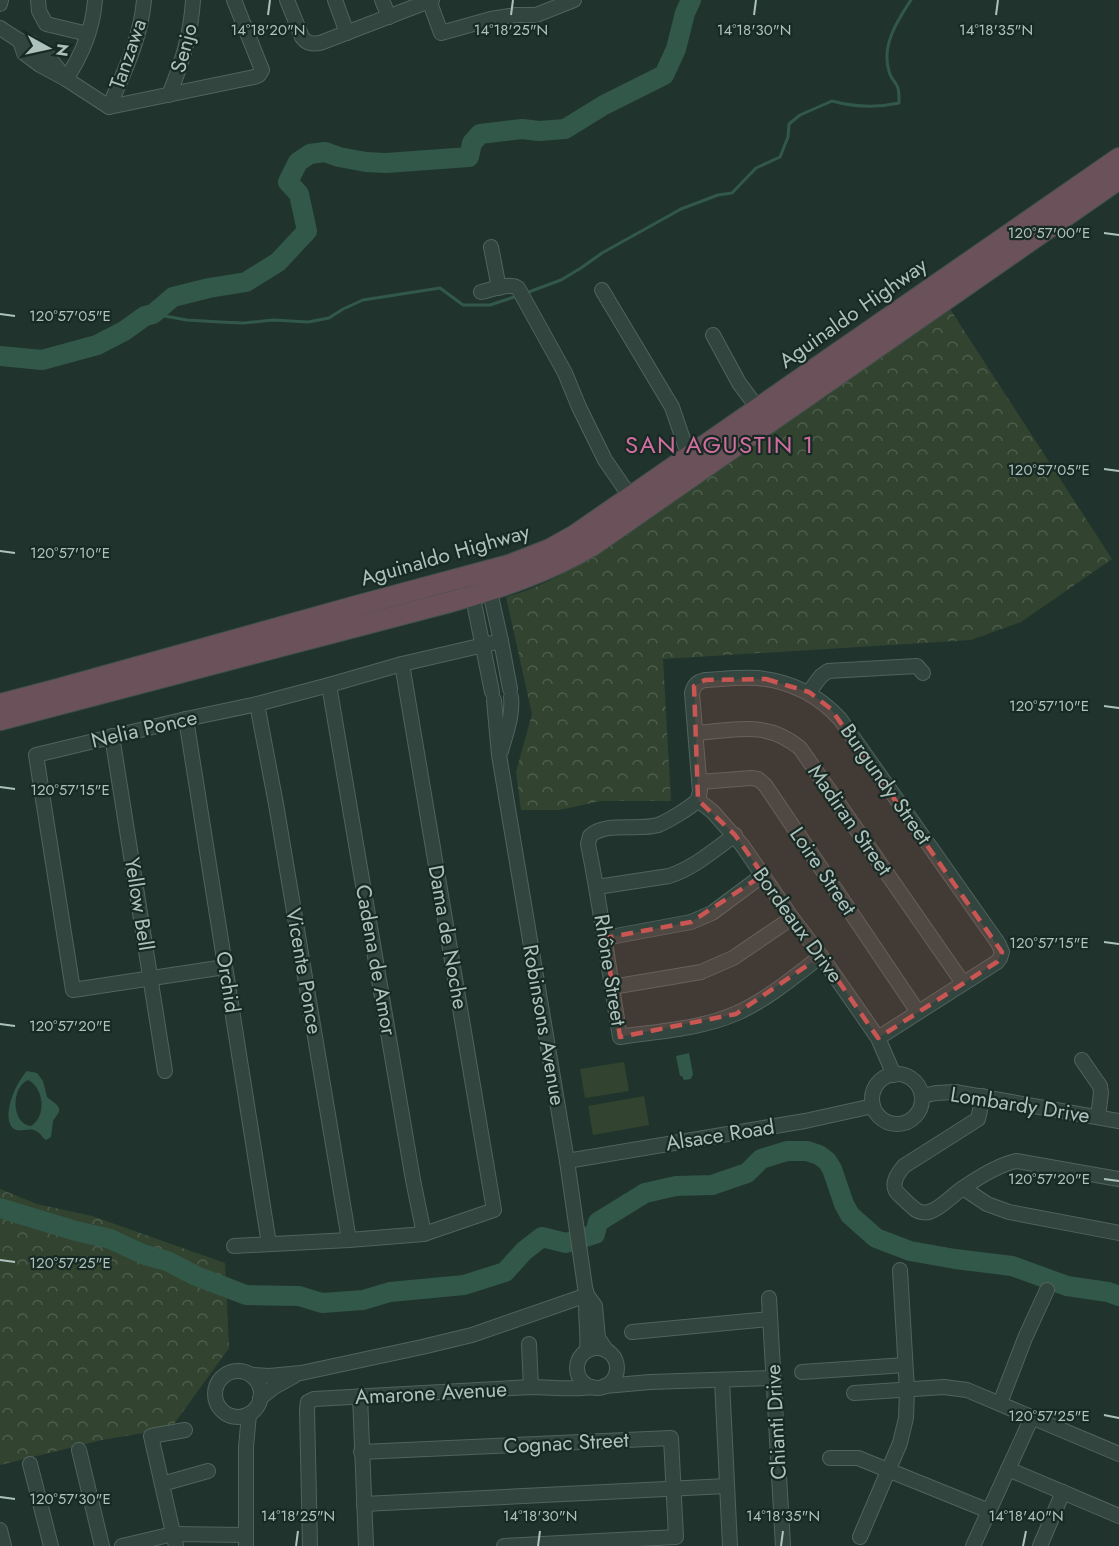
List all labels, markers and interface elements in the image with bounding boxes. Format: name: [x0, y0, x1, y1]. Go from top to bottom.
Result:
street label: Tanzawa: [102, 15, 154, 93]
north arrow: [18, 18, 78, 78]
text: 14°18'20"N: [230, 19, 306, 41]
text: 14°18'25"N: [474, 19, 548, 41]
text: 14°18'30"N: [717, 19, 791, 41]
text: 14°18'35"N: [959, 19, 1033, 41]
street label: Senjo: [163, 20, 205, 76]
text: N: [50, 42, 75, 58]
text: 120°57'00"E: [1008, 222, 1090, 244]
street label: Aguinaldo Highway: [773, 250, 934, 375]
text: 120°57'05"E: [29, 305, 111, 327]
district label: SAN AGUSTIN 1: [625, 427, 815, 462]
text: 120°57'05"E: [1008, 459, 1090, 481]
street label: Aguinaldo Highway: [357, 516, 534, 594]
text: 120°57'10"E: [30, 542, 110, 564]
text: 120°57'10"E: [1009, 695, 1089, 717]
street label: Nelia Ponce: [88, 702, 200, 756]
street label: Burgundy Street: [833, 718, 939, 850]
street label: Madiran Street: [801, 758, 899, 882]
text: 120°57'15"E: [30, 779, 110, 801]
street label: Loire Street: [782, 821, 864, 921]
street label: Yellow Bell: [117, 855, 161, 953]
street label: Bordeaux Drive: [746, 861, 850, 989]
street label: Dama de Noche: [421, 863, 475, 1012]
street label: Cadena de Amor: [348, 882, 404, 1039]
street label: Vicente Ponce: [278, 906, 330, 1037]
street label: Rhône Street: [586, 912, 634, 1028]
text: 120°57'15"E: [1009, 932, 1089, 954]
street label: Robinsons Avenue: [515, 942, 573, 1108]
street label: Orchid: [208, 949, 248, 1015]
text: 120°57'20"E: [29, 1015, 111, 1037]
street label: Lombardy Drive: [948, 1079, 1092, 1131]
street label: Alsace Road: [663, 1112, 777, 1158]
text: 120°57'20"E: [1008, 1168, 1090, 1190]
text: 120°57'25"E: [29, 1252, 111, 1274]
street label: Chianti Drive: [758, 1363, 794, 1480]
street label: Amarone Avenue: [354, 1374, 508, 1412]
text: 120°57'25"E: [1008, 1405, 1090, 1427]
street label: Cognac Street: [503, 1425, 629, 1461]
text: 120°57'30"E: [29, 1488, 111, 1510]
text: 14°18'25"N: [261, 1505, 335, 1527]
text: 14°18'30"N: [503, 1505, 577, 1527]
text: 14°18'35"N: [746, 1505, 820, 1527]
text: 14°18'40"N: [988, 1505, 1064, 1527]

